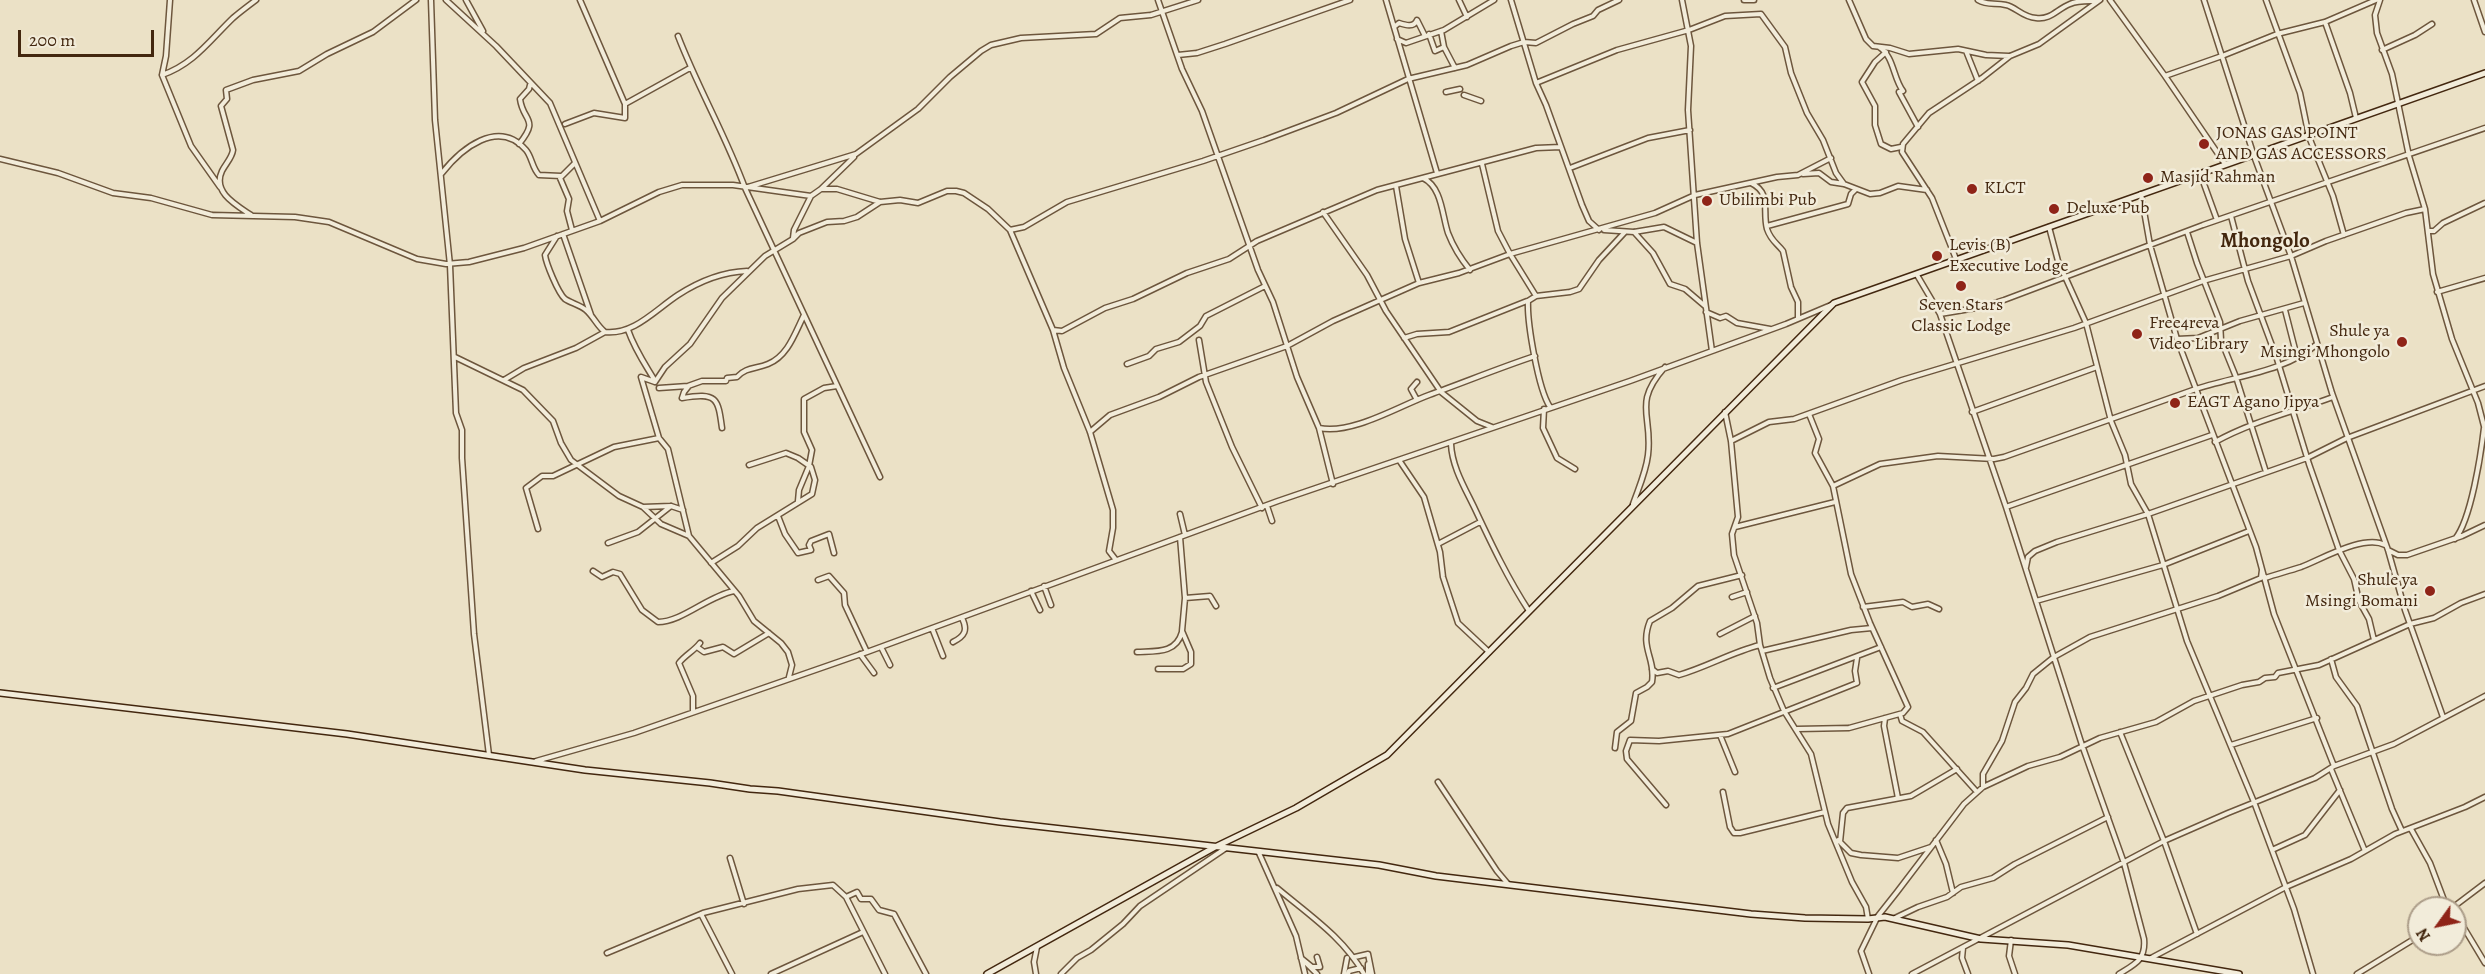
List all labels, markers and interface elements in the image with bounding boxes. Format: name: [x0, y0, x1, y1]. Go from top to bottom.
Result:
scale bar: [21, 18, 158, 56]
text: 200 m: [29, 28, 75, 52]
place label: JONAS GAS POINT AND GAS ACCESSORS: [2216, 123, 2387, 166]
marker: JONAS GAS POINT AND GAS ACCESSORS: [2197, 137, 2211, 151]
place label: Masjid Rahman: [2160, 167, 2275, 189]
marker: Masjid Rahman: [2141, 171, 2155, 185]
place label: KLCT: [1984, 178, 2026, 200]
marker: KLCT: [1965, 182, 1979, 196]
place label: Ubilimbi Pub: [1719, 190, 1817, 212]
marker: Ubilimbi Pub: [1700, 194, 1714, 208]
place label: Deluxe Pub: [2066, 198, 2149, 220]
marker: Deluxe Pub: [2047, 202, 2061, 216]
district label: Mhongolo: [2220, 229, 2310, 255]
place label: Levis (B) Executive Lodge: [1949, 235, 2068, 278]
marker: Levis (B) Executive Lodge: [1930, 249, 1944, 263]
marker: Seven Stars Classic Lodge: [1954, 279, 1968, 293]
place label: Seven Stars Classic Lodge: [1911, 295, 2011, 338]
place label: Free4reva Video Library: [2149, 313, 2248, 356]
place label: Shule ya Msingi Mhongolo: [2260, 321, 2390, 364]
marker: Free4reva Video Library: [2130, 327, 2144, 341]
marker: Shule ya Msingi Mhongolo: [2395, 335, 2409, 349]
place label: EAGT Agano Jipya: [2187, 392, 2319, 414]
marker: EAGT Agano Jipya: [2168, 396, 2182, 410]
place label: Shule ya Msingi Bomani: [2305, 570, 2418, 612]
marker: Shule ya Msingi Bomani: [2423, 584, 2437, 598]
north arrow: [2407, 896, 2467, 956]
text: N: [2411, 924, 2436, 946]

